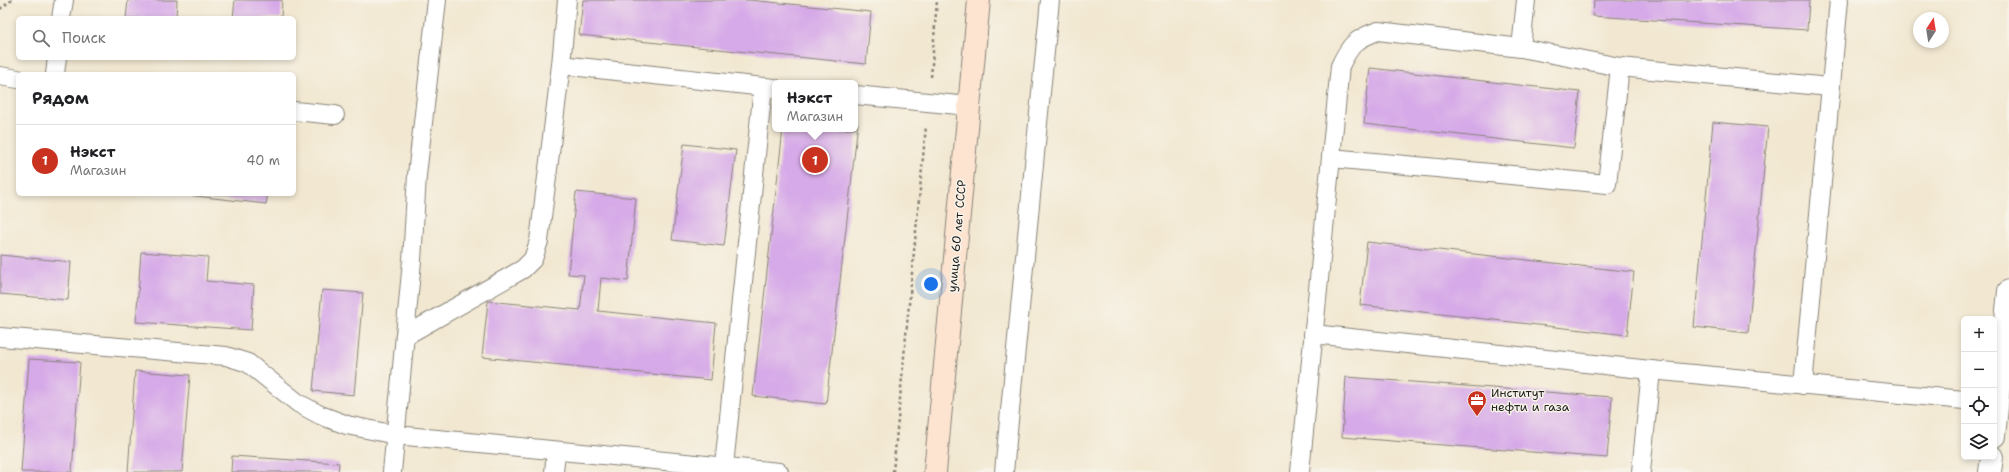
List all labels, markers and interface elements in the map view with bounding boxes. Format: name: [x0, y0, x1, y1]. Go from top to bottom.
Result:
north arrow: [1913, 12, 1949, 48]
search box: [16, 16, 296, 60]
icon: search: [30, 27, 52, 49]
text: Поиск: [62, 28, 106, 48]
popup: [772, 80, 858, 132]
text: Рядом: [32, 87, 89, 109]
text: Нэкст: [787, 88, 832, 108]
text: Магазин: [787, 108, 843, 125]
text: Нэкст: [70, 142, 115, 162]
pin: 1: [802, 145, 828, 175]
text: 1: [42, 152, 48, 169]
text: 40 m: [246, 152, 280, 169]
text: Магазин: [70, 162, 126, 179]
street label: улица 60 лет СССР: [944, 179, 970, 293]
your location: [921, 274, 941, 294]
map controls: [1961, 316, 1997, 460]
button: +: [1961, 316, 1997, 352]
button: −: [1961, 352, 1997, 388]
place label: Институт нефти и газа: [1491, 385, 1570, 415]
button: locate: [1961, 388, 1997, 424]
office icon: Институт нефти и газа: [1466, 389, 1488, 417]
button: layers: [1961, 424, 1997, 460]

